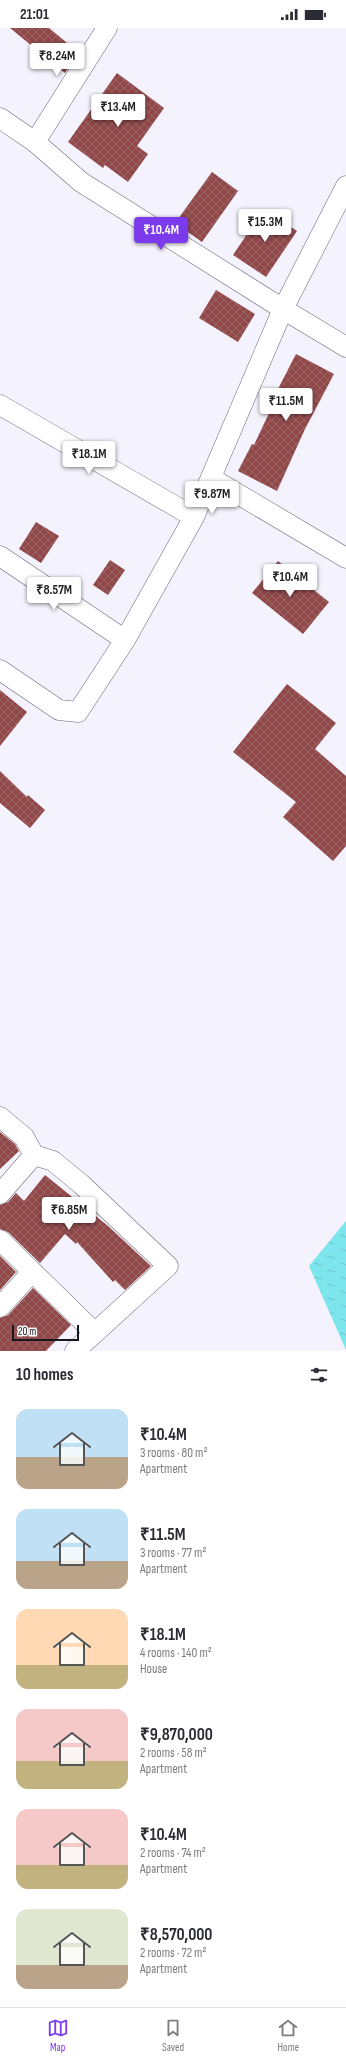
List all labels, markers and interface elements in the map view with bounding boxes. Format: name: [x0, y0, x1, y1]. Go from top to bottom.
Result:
text: 21:01: [20, 5, 49, 24]
pin: ₹8.24M: [24, 43, 90, 77]
text: ₹8.24M: [39, 48, 75, 64]
pin: ₹13.4M: [85, 94, 151, 128]
text: ₹13.4M: [100, 99, 136, 115]
pin: ₹15.3M: [232, 209, 298, 243]
text: ₹15.3M: [247, 214, 283, 230]
pin: ₹10.4M: [128, 217, 194, 251]
text: ₹10.4M: [143, 222, 179, 238]
pin: ₹11.5M: [253, 388, 319, 422]
text: ₹11.5M: [269, 393, 303, 409]
pin: ₹18.1M: [56, 441, 122, 475]
text: ₹18.1M: [71, 446, 107, 462]
pin: ₹9.87M: [179, 481, 245, 515]
text: ₹9.87M: [194, 486, 230, 502]
pin: ₹10.4M: [257, 564, 323, 598]
text: ₹10.4M: [272, 569, 308, 585]
pin: ₹8.57M: [21, 577, 87, 611]
text: ₹8.57M: [36, 582, 72, 598]
pin: ₹6.85M: [36, 1197, 102, 1231]
text: ₹6.85M: [51, 1202, 87, 1218]
scale bar: [12, 1323, 79, 1342]
text: 20 m: [18, 1325, 36, 1338]
icon: filters: [308, 1364, 330, 1386]
text: 10 homes: [16, 1365, 73, 1385]
icon: home: [48, 1425, 96, 1473]
text: ₹10.4M: [140, 1425, 187, 1445]
text: 3 rooms · 80 m²: [140, 1445, 208, 1461]
text: Apartment: [140, 1461, 187, 1477]
icon: home: [48, 1525, 96, 1573]
text: ₹11.5M: [140, 1525, 186, 1545]
text: 3 rooms · 77 m²: [140, 1545, 206, 1561]
text: Apartment: [140, 1561, 187, 1577]
icon: home: [48, 1625, 96, 1673]
text: ₹18.1M: [140, 1625, 186, 1645]
text: 4 rooms · 140 m²: [140, 1645, 212, 1661]
text: House: [140, 1661, 167, 1677]
icon: home: [48, 1725, 96, 1773]
text: ₹9,870,000: [140, 1725, 213, 1745]
text: 2 rooms · 58 m²: [140, 1745, 207, 1761]
text: Apartment: [140, 1761, 187, 1777]
icon: home: [48, 1825, 96, 1873]
text: ₹10.4M: [140, 1825, 187, 1845]
text: 2 rooms · 74 m²: [140, 1845, 206, 1861]
text: Apartment: [140, 1861, 187, 1877]
icon: home: [48, 1925, 96, 1973]
text: ₹8,570,000: [140, 1925, 212, 1945]
text: 2 rooms · 72 m²: [140, 1945, 206, 1961]
text: Apartment: [140, 1961, 187, 1977]
tab: Map: [47, 2017, 69, 2054]
tab: Saved: [162, 2017, 184, 2054]
tab: Home: [277, 2017, 299, 2054]

